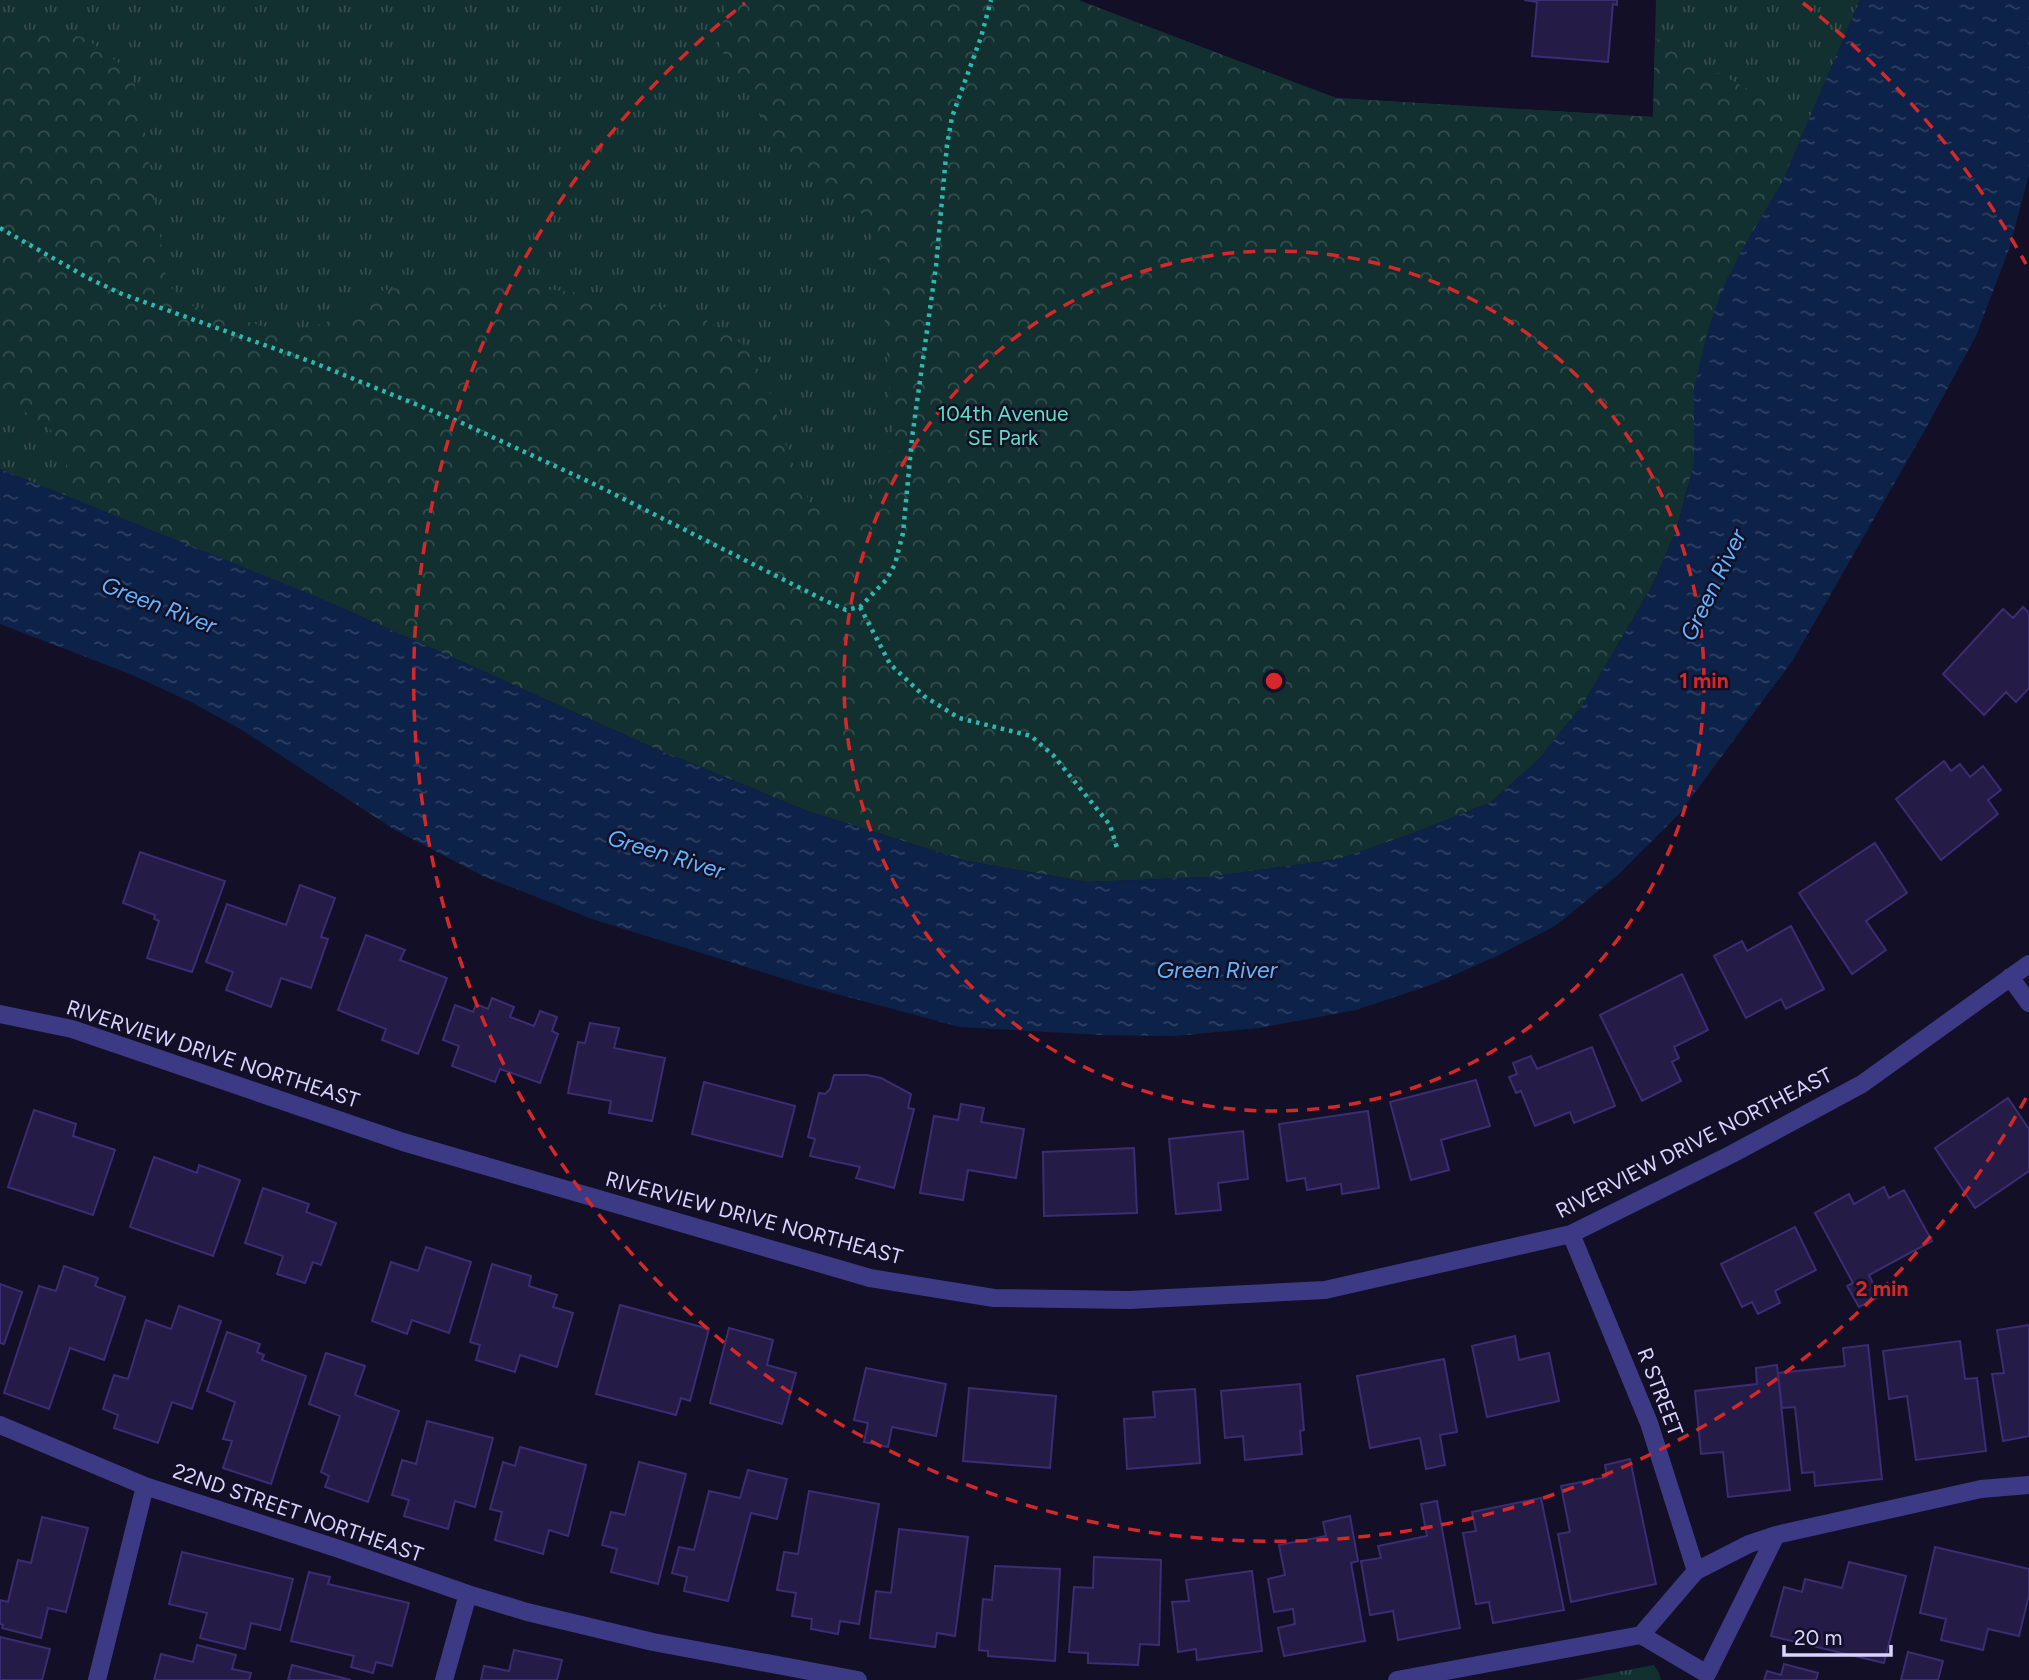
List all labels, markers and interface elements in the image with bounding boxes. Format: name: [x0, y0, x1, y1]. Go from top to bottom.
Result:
park label: 104th Avenue SE Park: [937, 401, 1069, 450]
water label: Green River: [1674, 523, 1753, 645]
water label: Green River: [98, 570, 222, 640]
text: 1 min: [1679, 668, 1729, 693]
centre of rings: [1262, 669, 1286, 693]
water label: Green River: [604, 823, 729, 885]
water label: Green River: [1157, 956, 1279, 984]
street label: RIVERVIEW DRIVE NORTHEAST: [64, 994, 363, 1113]
street label: RIVERVIEW DRIVE NORTHEAST: [1552, 1062, 1836, 1223]
street label: RIVERVIEW DRIVE NORTHEAST: [603, 1166, 906, 1269]
text: 2 min: [1856, 1276, 1908, 1301]
street label: R STREET: [1632, 1344, 1689, 1440]
street label: 22ND STREET NORTHEAST: [170, 1458, 427, 1567]
scale bar: [1784, 1614, 1891, 1658]
text: 20 m: [1794, 1625, 1842, 1650]

